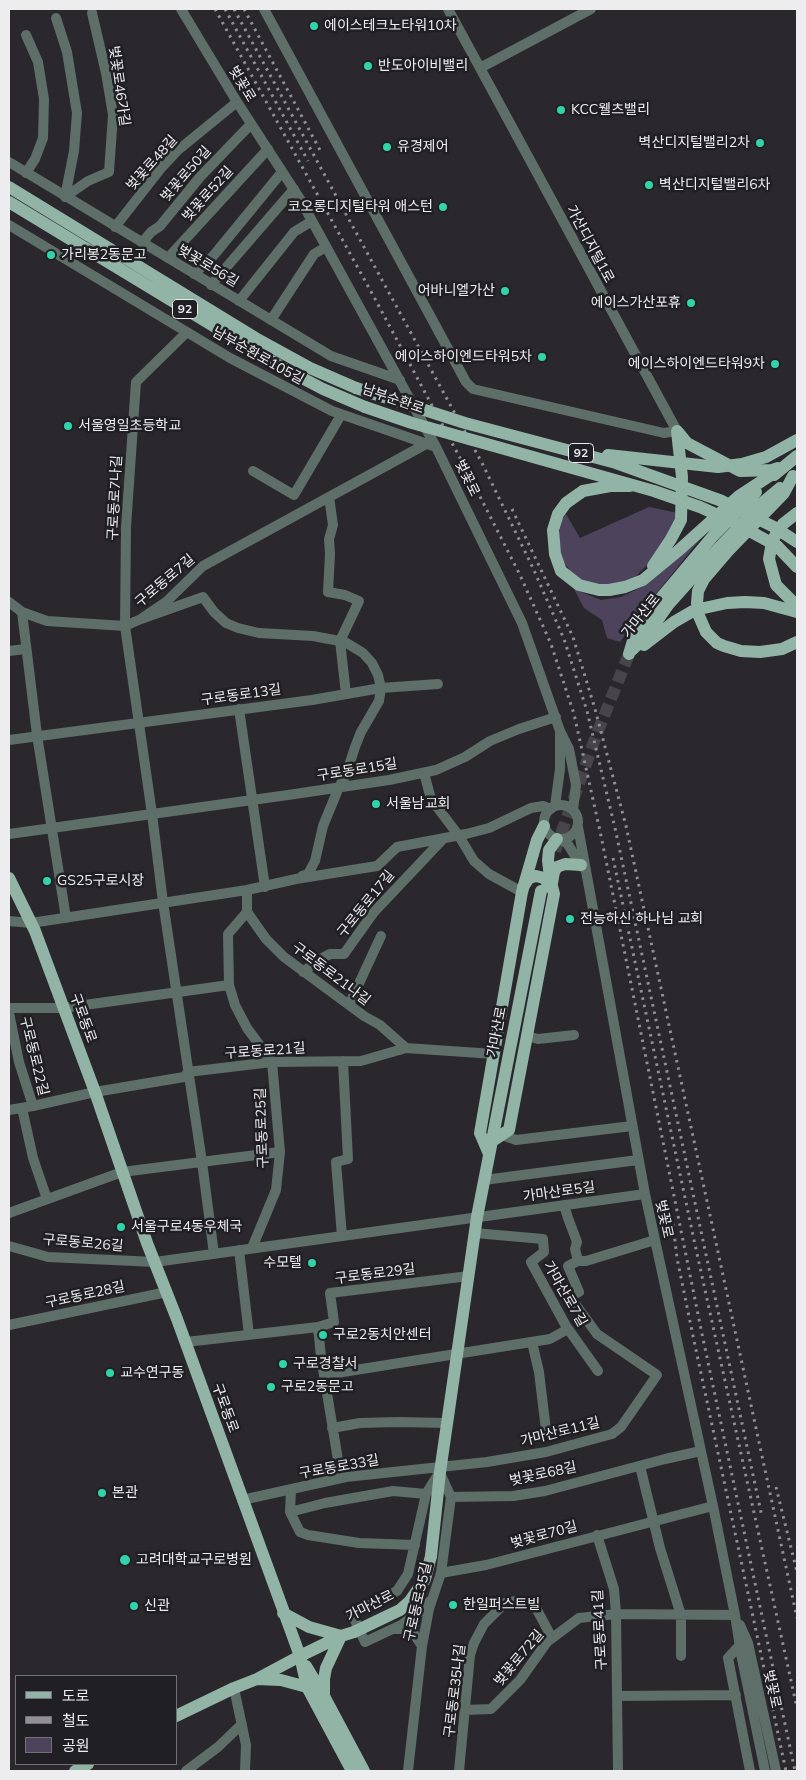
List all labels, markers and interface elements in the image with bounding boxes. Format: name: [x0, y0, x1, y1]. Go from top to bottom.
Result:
place label: 에이스테크노타워10차: [324, 18, 457, 34]
marker: 에이스테크노타워10차: [308, 20, 320, 32]
street label: 벚꽃로46가길: [105, 45, 133, 127]
place label: 반도아이비밸리: [378, 58, 468, 74]
marker: 반도아이비밸리: [362, 60, 374, 72]
street label: 벚꽃로: [225, 63, 259, 105]
place label: KCC웰츠밸리: [571, 102, 650, 118]
marker: KCC웰츠밸리: [555, 104, 567, 116]
street label: 벚꽃로48길: [123, 132, 181, 194]
place label: 벽산디지털밸리2차: [639, 135, 750, 151]
marker: 벽산디지털밸리2차: [754, 137, 766, 149]
place label: 유경제어: [397, 139, 449, 155]
marker: 유경제어: [381, 141, 393, 153]
street label: 벚꽃로50길: [157, 143, 215, 205]
street label: 벚꽃로52길: [179, 163, 237, 225]
place label: 벽산디지털밸리6차: [659, 177, 770, 193]
marker: 벽산디지털밸리6차: [643, 179, 655, 191]
place label: 코오롱디지털타워 애스턴: [288, 199, 433, 215]
marker: 코오롱디지털타워 애스턴: [437, 201, 449, 213]
street label: 가산디지털1로: [562, 202, 618, 286]
street label: 벚꽃로56길: [174, 241, 242, 291]
place label: 가리봉2동문고: [61, 247, 147, 263]
marker: 가리봉2동문고: [45, 249, 57, 261]
place label: 어바니엘가산: [418, 283, 495, 299]
marker: 어바니엘가산: [499, 285, 511, 297]
place label: 에이스가산포휴: [591, 295, 681, 311]
marker: 에이스가산포휴: [685, 297, 697, 309]
road number: 92: [172, 300, 198, 318]
street label: 남부순환로105길: [209, 324, 307, 388]
place label: 에이스하이엔드타워5차: [395, 349, 532, 365]
marker: 에이스하이엔드타워5차: [536, 351, 548, 363]
place label: 에이스하이엔드타워9차: [628, 356, 765, 372]
marker: 에이스하이엔드타워9차: [769, 358, 781, 370]
street label: 남부순환로: [360, 381, 426, 417]
place label: 서울영일초등학교: [78, 418, 181, 434]
marker: 서울영일초등학교: [62, 420, 74, 432]
road number: 92: [568, 443, 594, 462]
street label: 구로동로7나길: [104, 455, 126, 541]
street label: 벚꽃로: [451, 457, 483, 499]
street label: 구로동로7길: [132, 551, 198, 611]
street label: 가마산로: [618, 591, 664, 641]
street label: 구로동로13길: [200, 681, 282, 709]
street label: 구로동로15길: [316, 755, 398, 785]
place label: 서울남교회: [386, 796, 450, 812]
marker: 서울남교회: [370, 798, 382, 810]
street label: 구로동로17길: [334, 867, 398, 941]
place label: GS25구로시장: [57, 873, 144, 889]
marker: GS25구로시장: [41, 875, 53, 887]
place label: 전능하신 하나님 교회: [580, 911, 703, 927]
marker: 전능하신 하나님 교회: [564, 913, 576, 925]
street label: 구로동로21나길: [288, 939, 374, 1009]
street label: 구로동로: [66, 991, 100, 1045]
street label: 가마산로: [484, 1005, 510, 1059]
street label: 구로동로22길: [16, 1015, 52, 1097]
street label: 구로동로21길: [224, 1040, 306, 1062]
street label: 구로동로25길: [252, 1087, 272, 1169]
street label: 가마산로5길: [522, 1179, 596, 1205]
street label: 벚꽃로: [652, 1198, 676, 1240]
place label: 서울구로4동우체국: [131, 1219, 242, 1235]
marker: 서울구로4동우체국: [115, 1221, 127, 1233]
street label: 구로동로26길: [42, 1231, 124, 1255]
place label: 수모텔: [263, 1255, 302, 1271]
marker: 수모텔: [306, 1257, 318, 1269]
street label: 가마산로7길: [540, 1258, 590, 1330]
street label: 구로동로29길: [334, 1261, 416, 1287]
street label: 구로동로28길: [44, 1278, 126, 1312]
place label: 구로2동치안센터: [333, 1327, 432, 1343]
marker: 구로2동치안센터: [317, 1329, 329, 1341]
place label: 구로경찰서: [293, 1356, 357, 1372]
marker: 구로경찰서: [277, 1358, 289, 1370]
place label: 교수연구동: [120, 1365, 184, 1381]
marker: 교수연구동: [104, 1367, 116, 1379]
place label: 구로2동문고: [281, 1379, 354, 1395]
street label: 구로동로: [208, 1381, 242, 1435]
marker: 구로2동문고: [265, 1381, 277, 1393]
street label: 가마산로11길: [519, 1414, 601, 1450]
street label: 구로동로33길: [298, 1452, 380, 1482]
street label: 벚꽃로68길: [508, 1459, 578, 1489]
place label: 본관: [112, 1485, 138, 1501]
marker: 본관: [96, 1487, 108, 1499]
street label: 벚꽃로70길: [509, 1518, 579, 1552]
place label: 고려대학교구로병원: [136, 1552, 252, 1568]
marker: 고려대학교구로병원: [118, 1553, 132, 1567]
street label: 구로동로35길: [401, 1561, 435, 1643]
street label: 가마산로: [343, 1587, 397, 1625]
street label: 구로동로41길: [589, 1589, 611, 1671]
place label: 한일퍼스트빌: [463, 1597, 540, 1613]
place label: 신관: [144, 1598, 170, 1614]
marker: 한일퍼스트빌: [447, 1599, 459, 1611]
marker: 신관: [128, 1600, 140, 1612]
street label: 벚꽃로72길: [491, 1626, 547, 1690]
street label: 구로동로35나길: [441, 1643, 469, 1739]
street label: 벚꽃로: [760, 1668, 784, 1710]
legend: [15, 1675, 178, 1765]
text: 도로: [62, 1686, 90, 1705]
text: 철도: [62, 1711, 90, 1730]
text: 공원: [62, 1736, 90, 1755]

